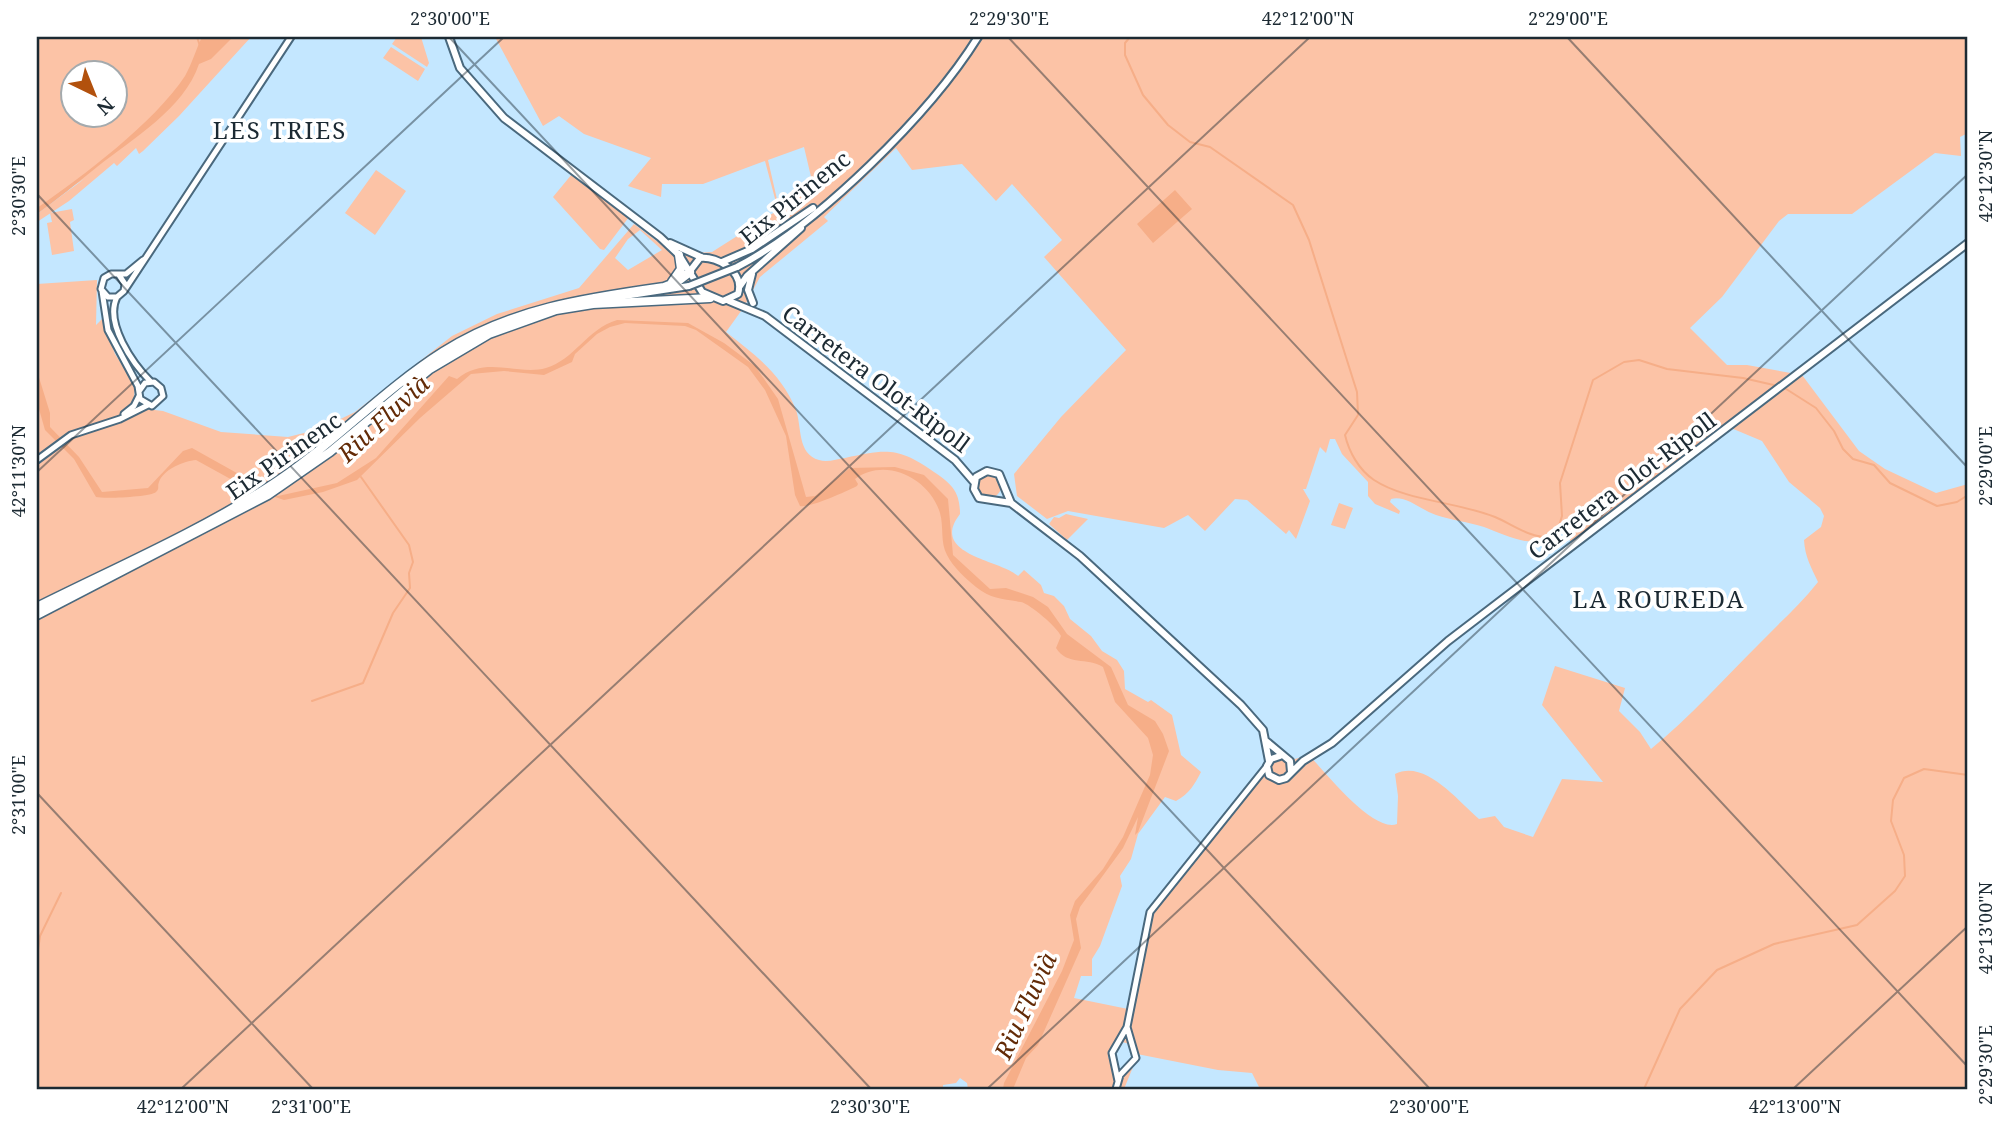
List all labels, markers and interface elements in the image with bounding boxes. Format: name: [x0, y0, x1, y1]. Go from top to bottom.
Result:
text: 2°30'00"E: [410, 6, 490, 30]
text: 2°29'30"E: [969, 6, 1049, 30]
text: 42°12'00"N: [1262, 6, 1355, 30]
text: 2°29'00"E: [1528, 6, 1608, 30]
north arrow: [60, 60, 130, 130]
text: N: [91, 92, 120, 121]
district label: LES TRIES: [213, 113, 347, 146]
text: 42°12'30"N: [1973, 129, 1997, 222]
street label: Eix Pirinenc: [732, 143, 856, 252]
text: 2°30'30"E: [6, 156, 30, 236]
street label: Carretera Olot-Ripoll: [776, 297, 977, 459]
water label: Riu Fluvià: [329, 367, 436, 469]
street label: Eix Pirinenc: [219, 404, 347, 507]
street label: Carretera Olot-Ripoll: [1521, 404, 1722, 566]
text: 42°11'30"N: [6, 424, 30, 517]
text: 2°29'00"E: [1973, 426, 1997, 506]
district label: LA ROUREDA: [1573, 582, 1745, 615]
text: 2°31'00"E: [6, 755, 30, 835]
text: 42°13'00"N: [1973, 881, 1997, 974]
water label: Riu Fluvià: [985, 947, 1064, 1065]
text: 2°29'30"E: [1973, 1025, 1997, 1105]
text: 42°12'00"N: [137, 1094, 230, 1118]
text: 2°31'00"E: [271, 1094, 351, 1118]
text: 2°30'30"E: [830, 1094, 910, 1118]
text: 2°30'00"E: [1389, 1094, 1469, 1118]
text: 42°13'00"N: [1749, 1094, 1842, 1118]

